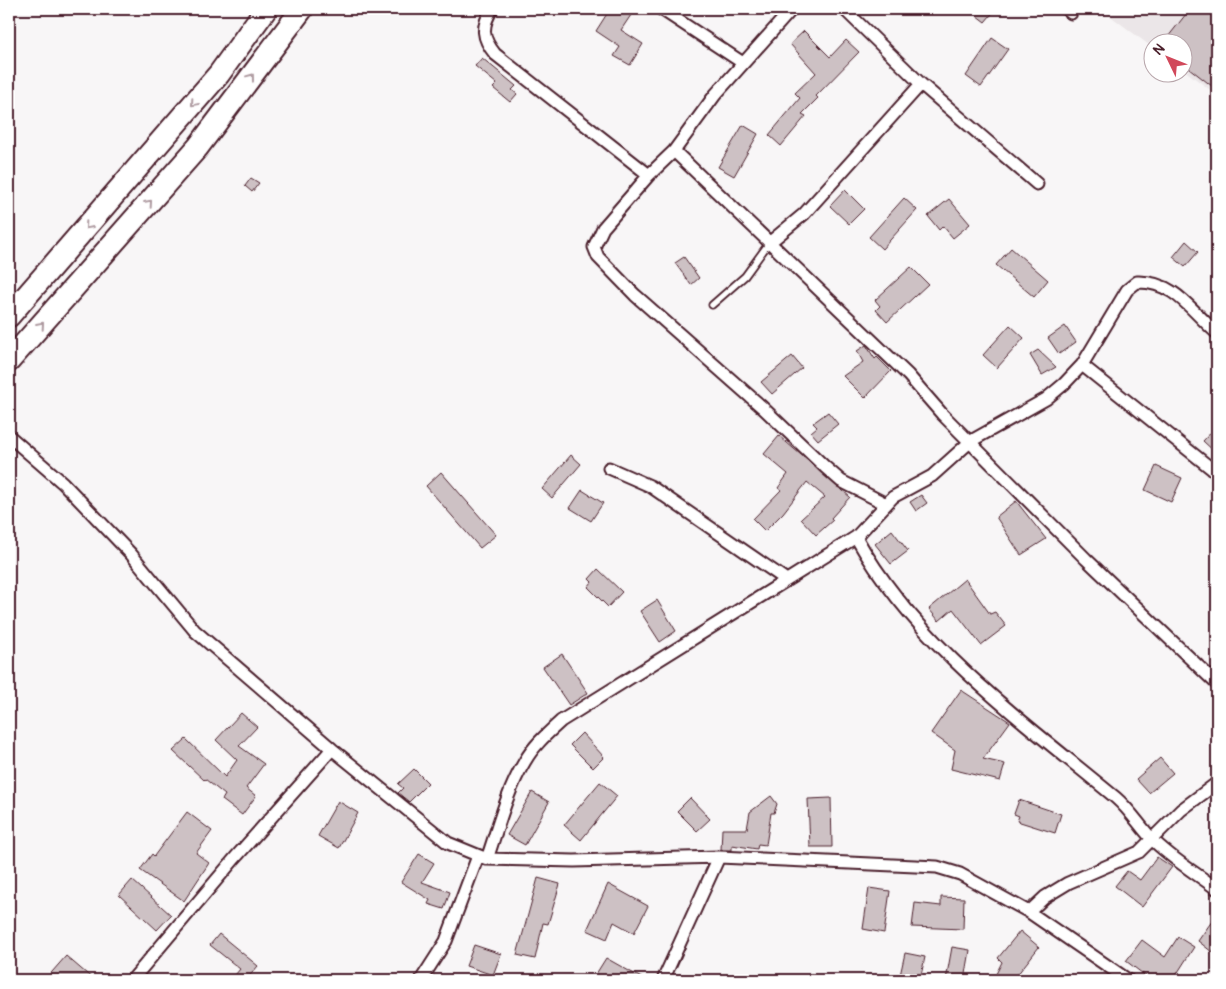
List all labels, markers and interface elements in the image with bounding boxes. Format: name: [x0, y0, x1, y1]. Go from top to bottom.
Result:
north arrow: [1144, 32, 1194, 82]
text: N: [1149, 40, 1168, 59]
one-way arrow: [245, 73, 254, 83]
one-way arrow: [191, 97, 199, 106]
one-way arrow: [143, 199, 152, 208]
one-way arrow: [85, 220, 93, 229]
one-way arrow: [35, 321, 44, 330]

